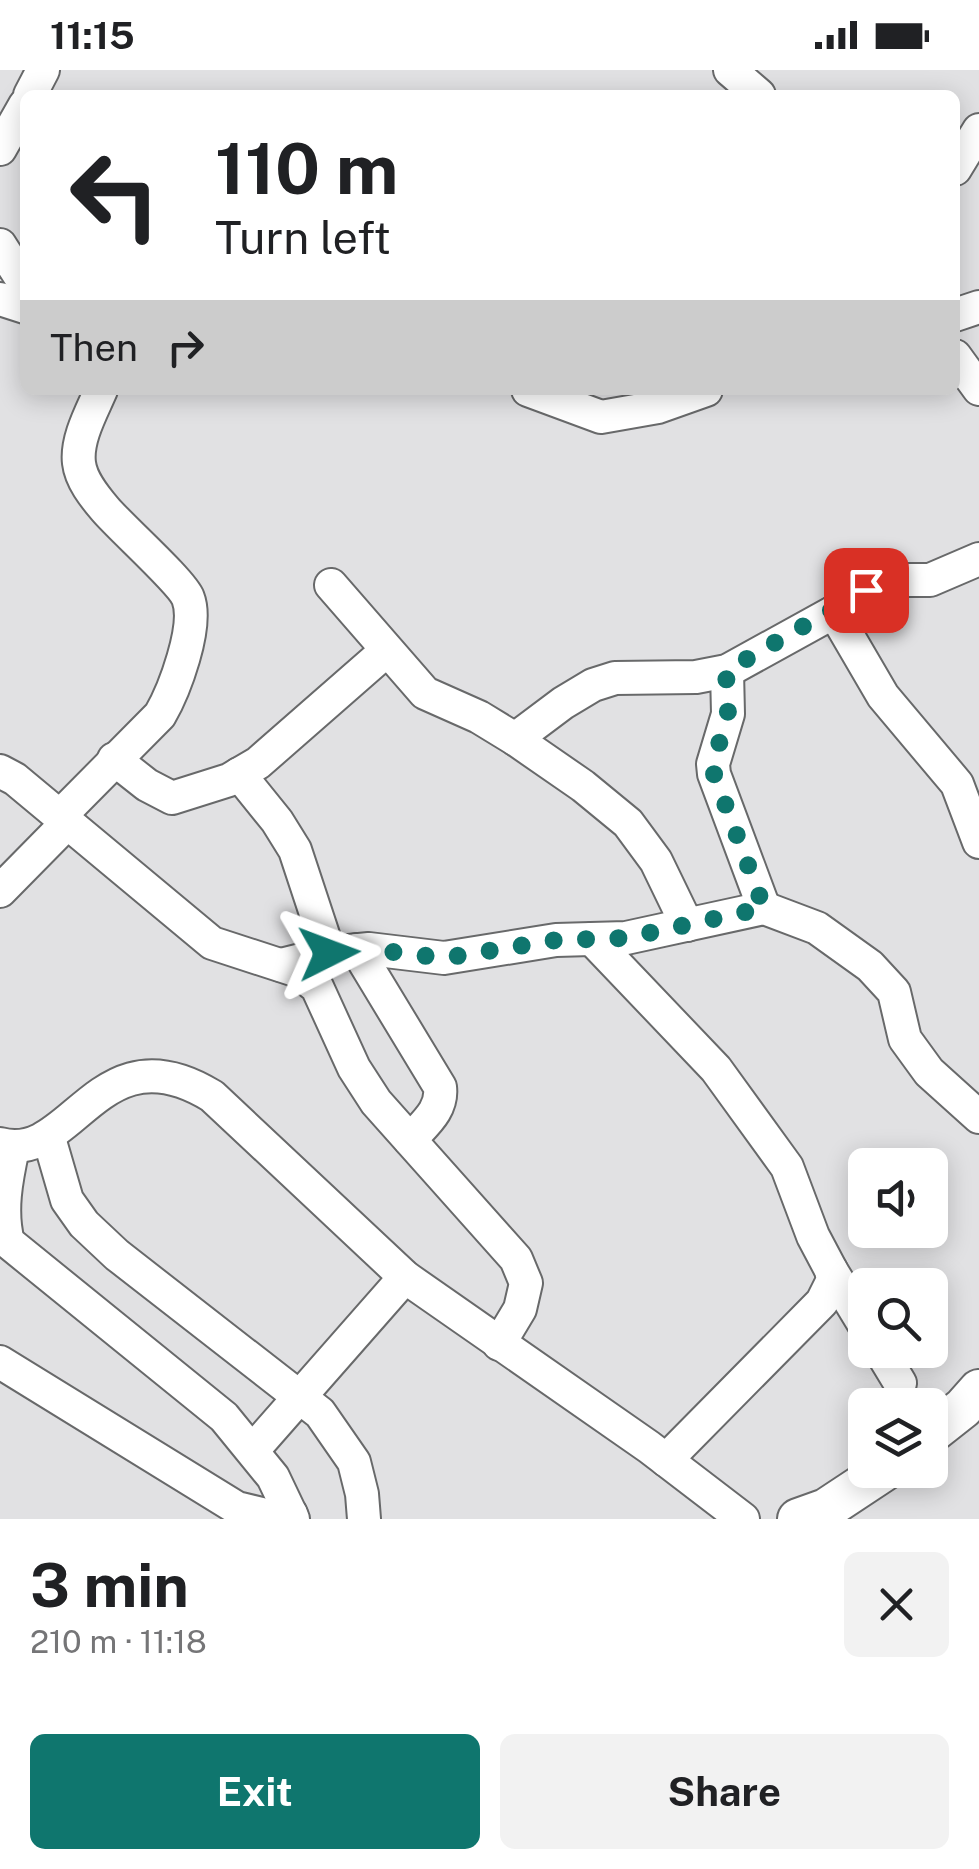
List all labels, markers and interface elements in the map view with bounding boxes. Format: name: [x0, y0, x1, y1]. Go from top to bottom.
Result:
text: 11:15: [50, 13, 135, 58]
text: 110 m: [215, 127, 399, 210]
icon: left: [50, 130, 180, 260]
text: Turn left: [215, 211, 391, 264]
icon: right: [158, 320, 213, 375]
text: Then: [50, 325, 138, 370]
pin: [824, 548, 909, 633]
icon: arrive: [839, 563, 894, 618]
position arrow: [277, 901, 381, 1005]
map controls: [848, 1148, 948, 1488]
button: sound: [848, 1148, 948, 1248]
button: search: [848, 1268, 948, 1368]
button: layers: [848, 1388, 948, 1488]
text: 3 min: [30, 1550, 189, 1621]
button: close: [844, 1552, 949, 1657]
text: 210 m · 11:18: [30, 1623, 207, 1660]
button: Exit: [30, 1734, 480, 1849]
button: Share: [500, 1734, 949, 1849]

